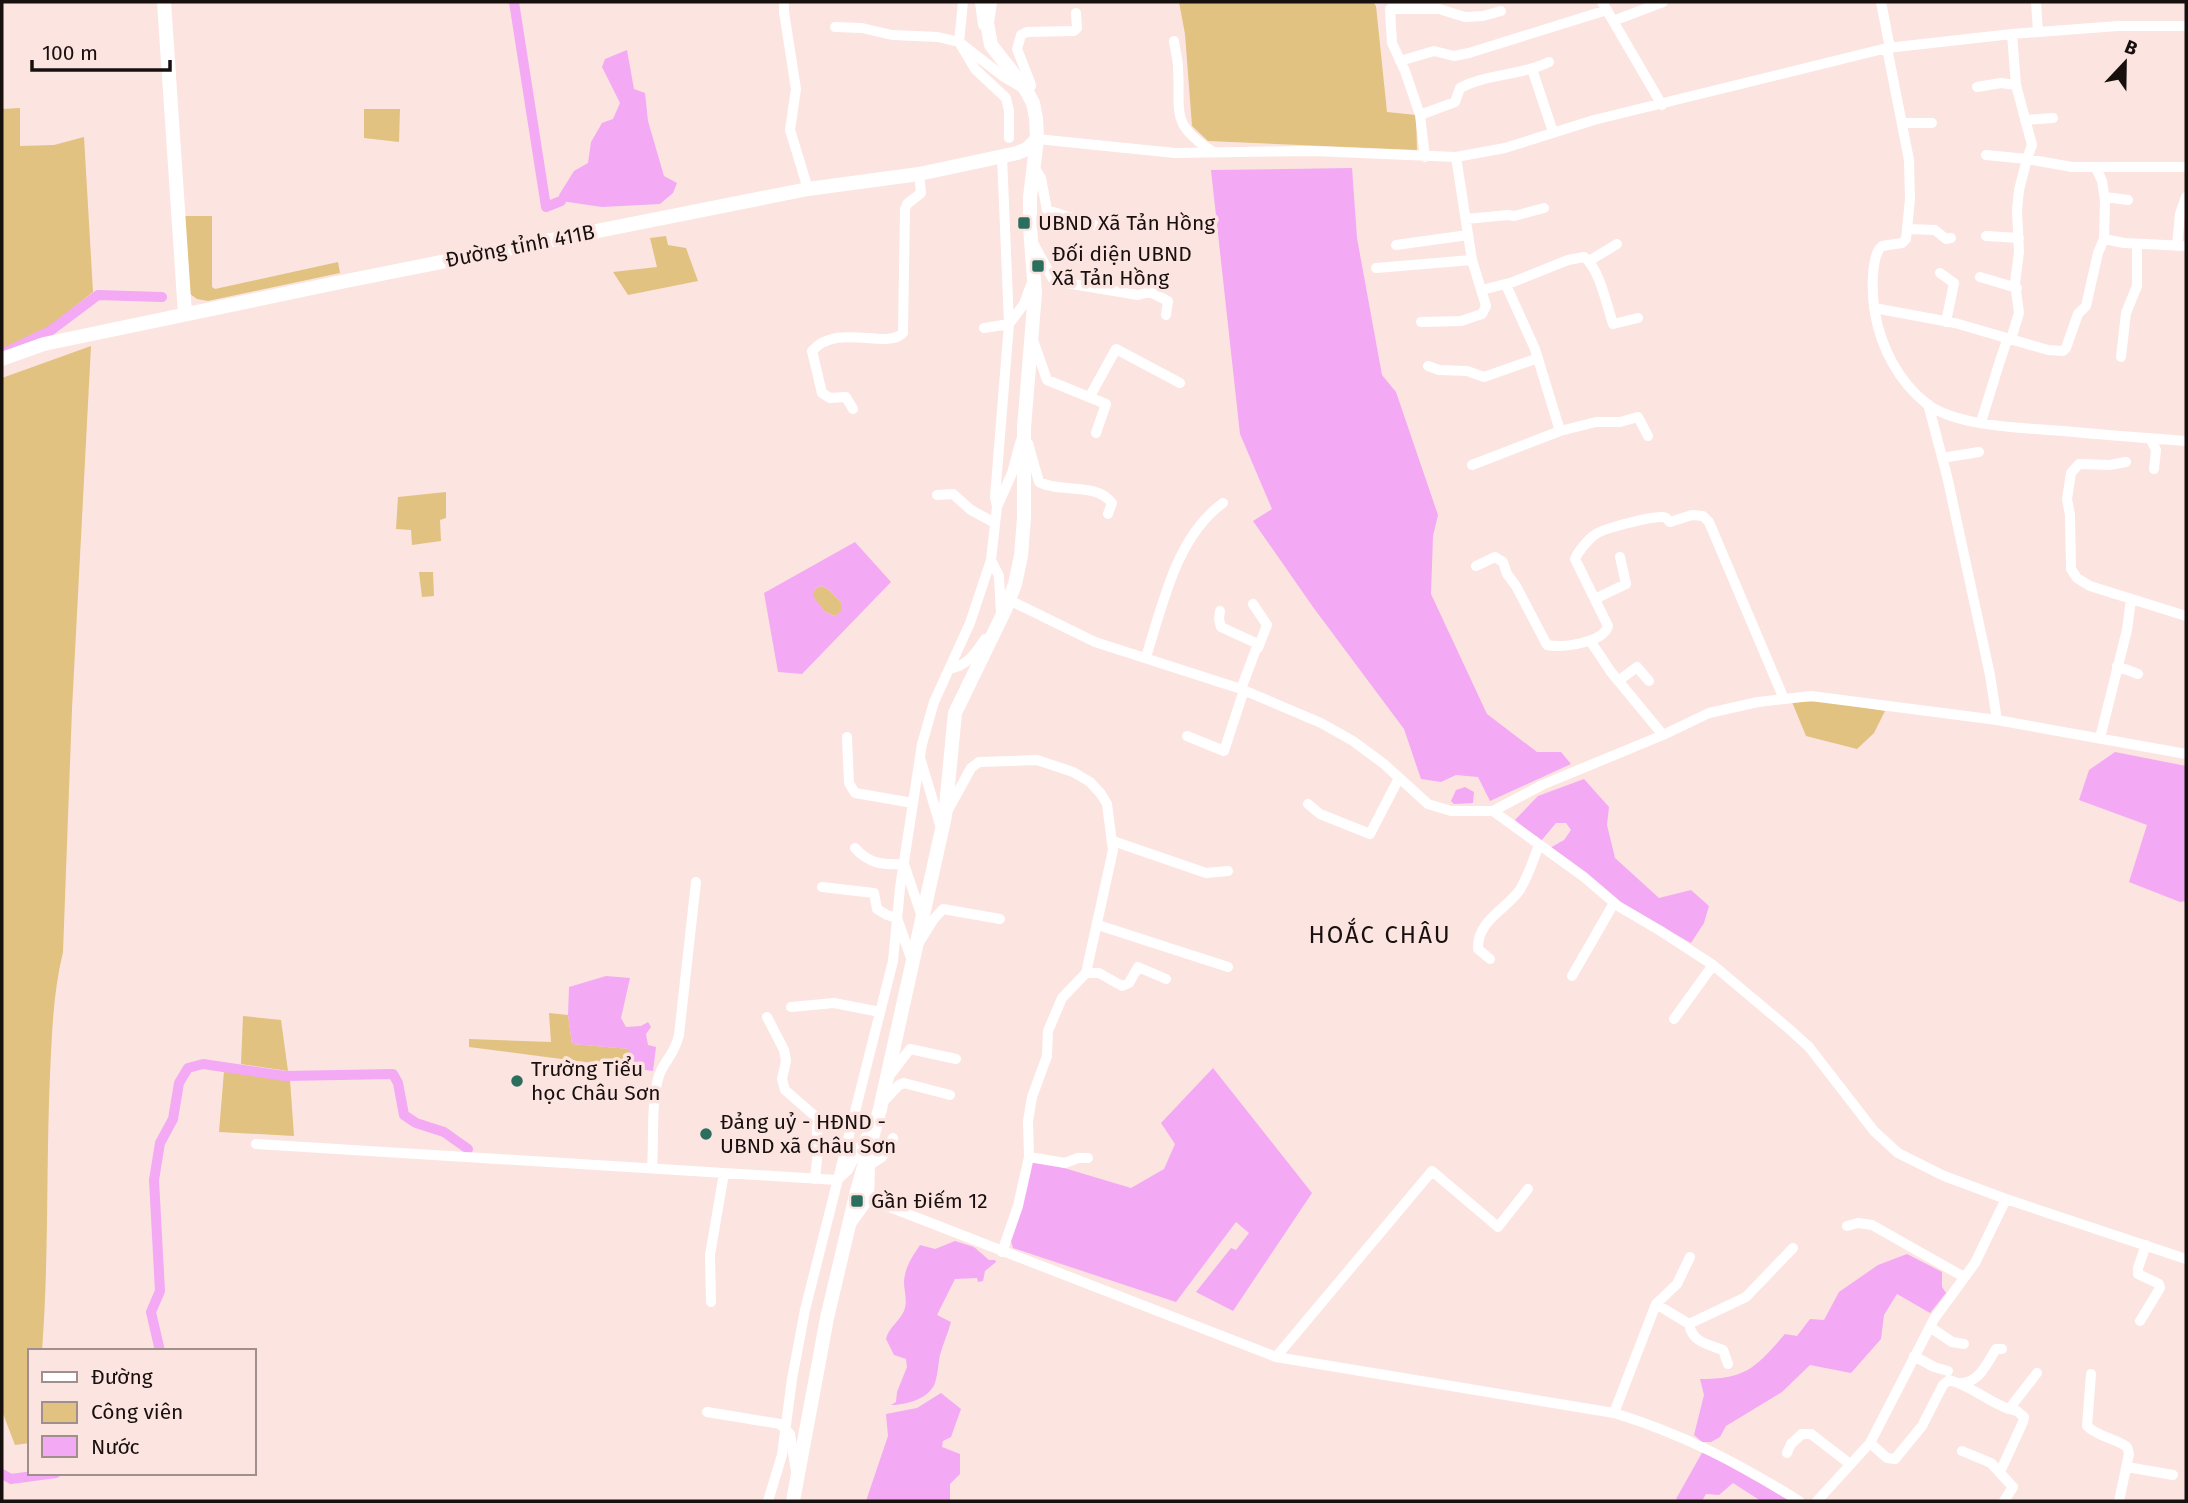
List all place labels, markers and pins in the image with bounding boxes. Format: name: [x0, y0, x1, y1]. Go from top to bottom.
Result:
place label: UBND Xã Tản Hồng: [1038, 210, 1215, 236]
marker: UBND Xã Tản Hồng: [1016, 215, 1032, 231]
place label: Đối diện UBND Xã Tản Hồng: [1052, 241, 1192, 291]
marker: Đối diện UBND Xã Tản Hồng: [1030, 258, 1046, 274]
place label: Trường Tiểu học Châu Sơn: [531, 1055, 661, 1106]
marker: Trường Tiểu học Châu Sơn: [509, 1073, 525, 1089]
place label: Đảng uỷ - HĐND - UBND xã Châu Sơn: [720, 1109, 896, 1159]
marker: Đảng uỷ - HĐND - UBND xã Châu Sơn: [698, 1126, 714, 1142]
place label: Gần Điếm 12: [871, 1188, 988, 1214]
marker: Gần Điếm 12: [849, 1193, 865, 1209]

